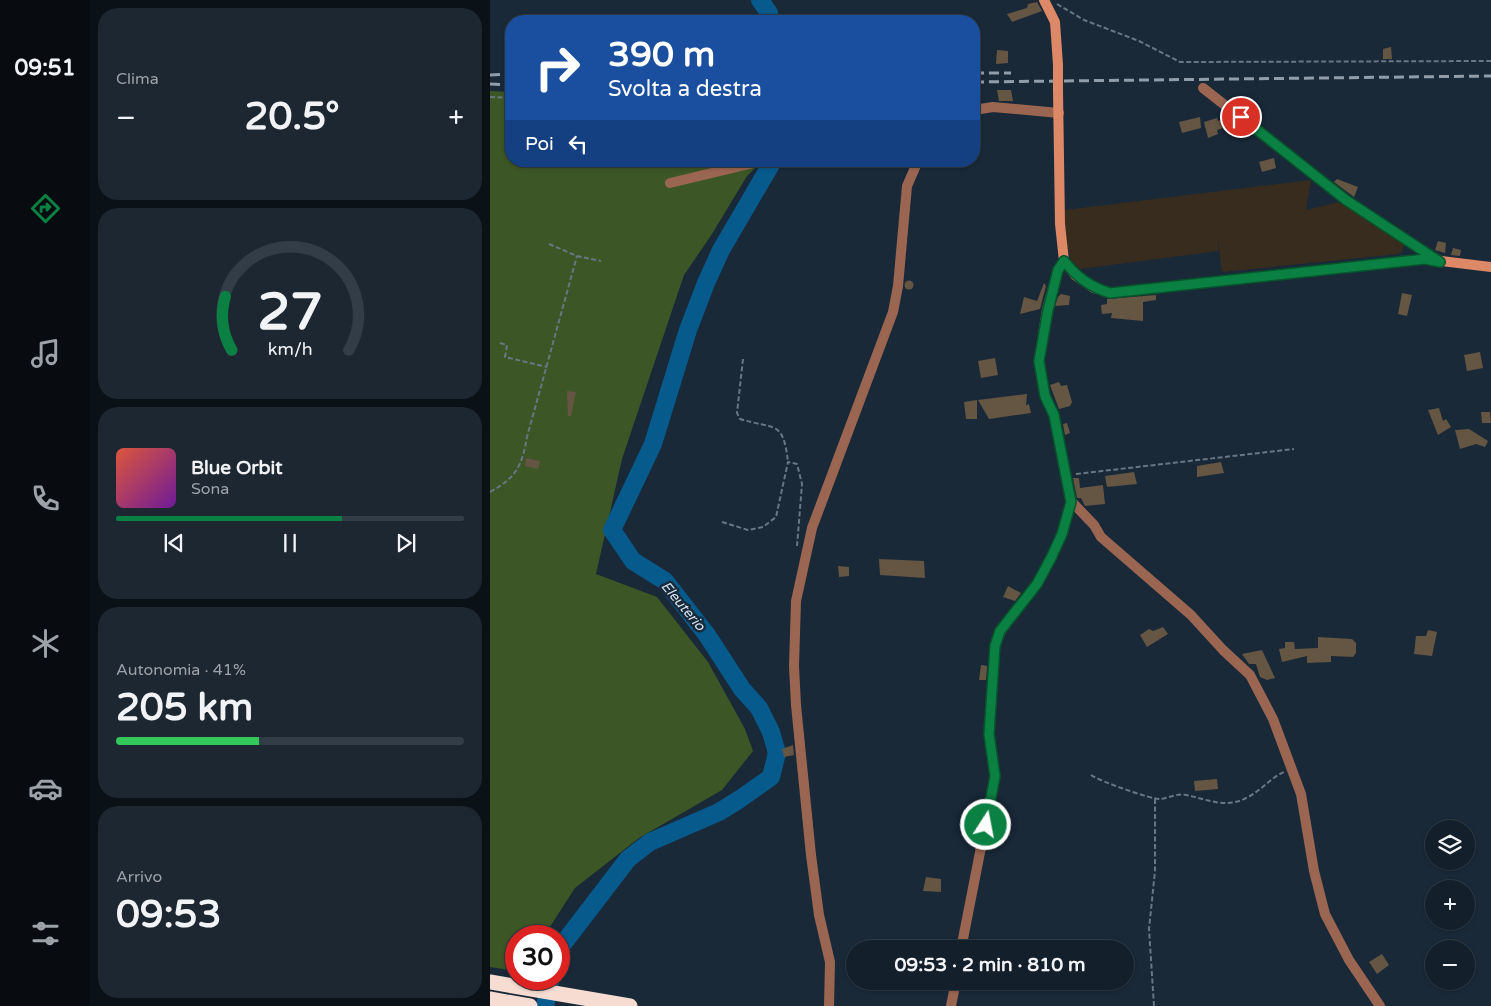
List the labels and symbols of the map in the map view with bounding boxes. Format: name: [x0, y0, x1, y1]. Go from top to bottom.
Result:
pin: [1220, 96, 1262, 138]
water label: Eleuterio: [657, 578, 710, 635]
position arrow: [959, 798, 1011, 850]
speed limit sign: 30: [505, 925, 570, 990]

